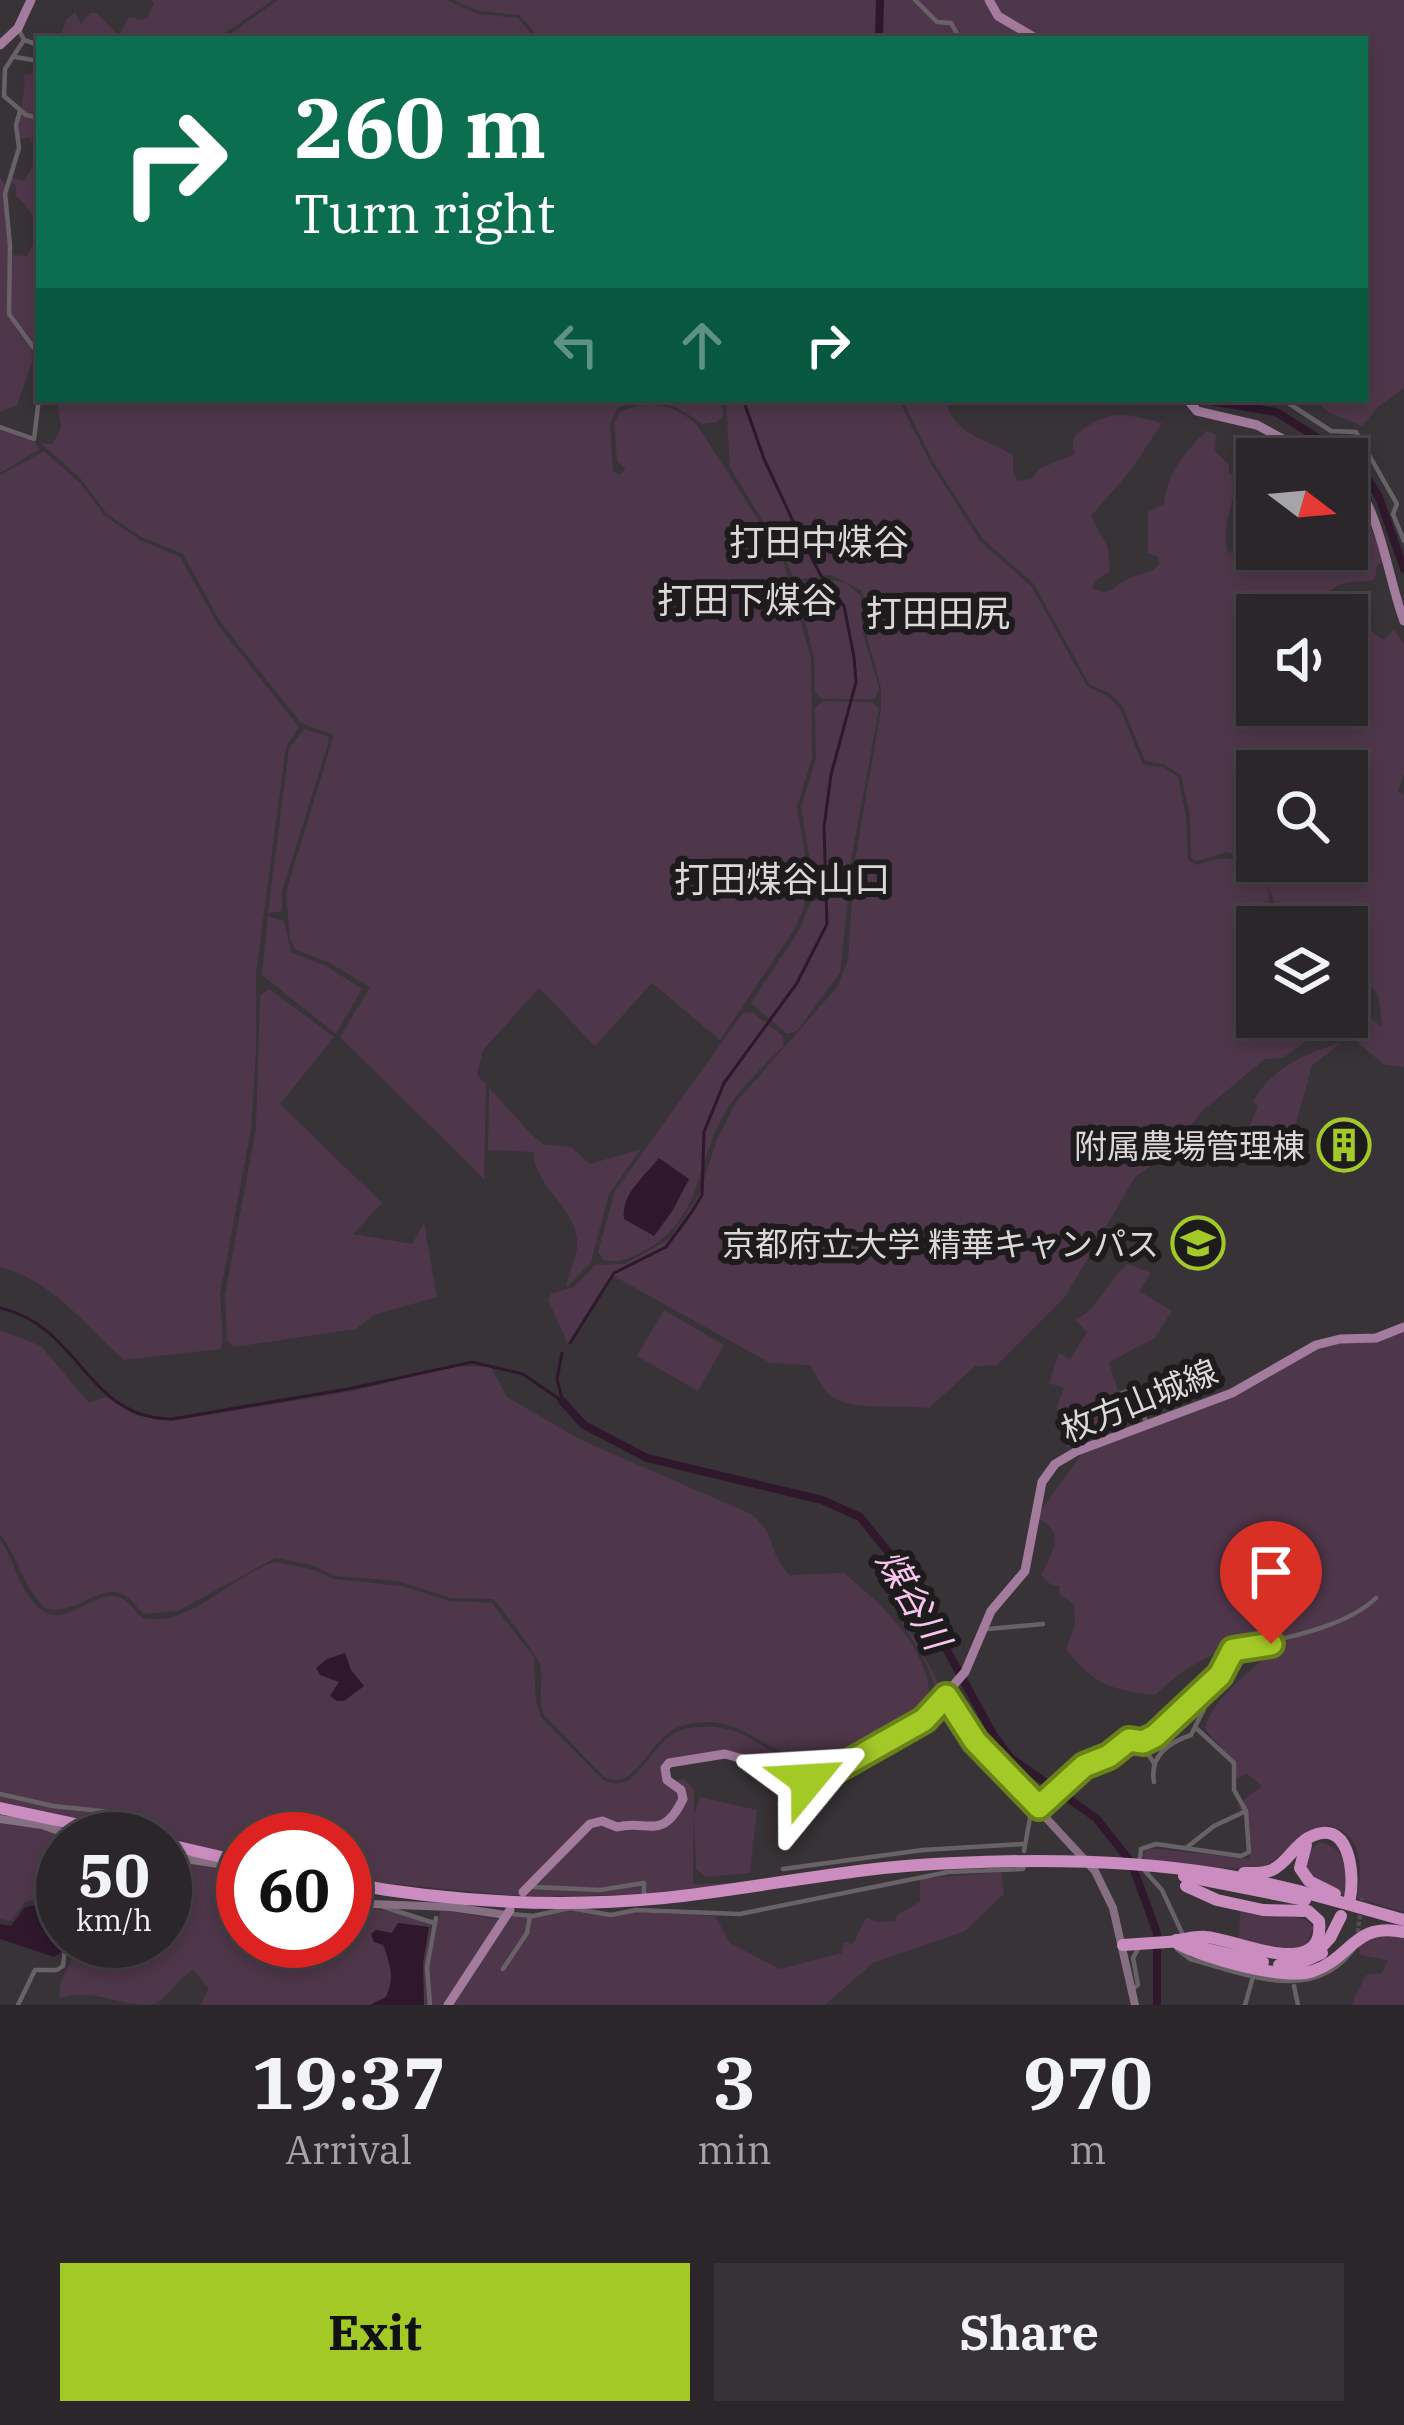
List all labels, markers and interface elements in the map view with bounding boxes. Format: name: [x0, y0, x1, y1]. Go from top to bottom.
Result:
text: 260 m: [294, 72, 546, 181]
icon: right: [96, 84, 252, 240]
text: Turn right: [294, 178, 556, 248]
icon: left: [543, 312, 609, 378]
icon: ahead: [669, 312, 735, 378]
icon: right: [795, 312, 861, 378]
north arrow: [1236, 438, 1368, 570]
map controls: [1236, 438, 1368, 1038]
district label: 打田中煤谷: [729, 518, 909, 565]
district label: 打田下煤谷: [657, 576, 837, 623]
district label: 打田田尻: [866, 589, 1010, 636]
button: sound: [1236, 594, 1368, 726]
button: search: [1236, 750, 1368, 882]
district label: 打田煤谷山口: [674, 855, 890, 902]
button: layers: [1236, 906, 1368, 1038]
building icon: 附属農場管理棟: [1316, 1117, 1372, 1173]
place label: 附属農場管理棟: [1074, 1124, 1305, 1167]
school or university icon: 京都府立大学 精華キャンパス: [1170, 1215, 1226, 1271]
place label: 京都府立大学 精華キャンパス: [722, 1222, 1159, 1265]
street label: 枚方山城線: [1054, 1349, 1224, 1451]
pin: [1220, 1521, 1322, 1644]
icon: arrive: [1238, 1539, 1304, 1605]
water label: 煤谷川: [867, 1540, 963, 1661]
position arrow: [745, 1717, 871, 1843]
speed limit sign: 60: [216, 1812, 372, 1968]
text: 50: [78, 1835, 150, 1914]
text: km/h: [76, 1900, 152, 1939]
text: 19:37: [251, 2035, 446, 2129]
text: 3: [713, 2035, 756, 2129]
text: 970: [1023, 2035, 1153, 2129]
text: Arrival: [285, 2124, 412, 2175]
text: min: [697, 2124, 772, 2175]
text: m: [1069, 2124, 1106, 2175]
button: Exit: [60, 2263, 690, 2401]
button: Share: [714, 2263, 1344, 2401]

